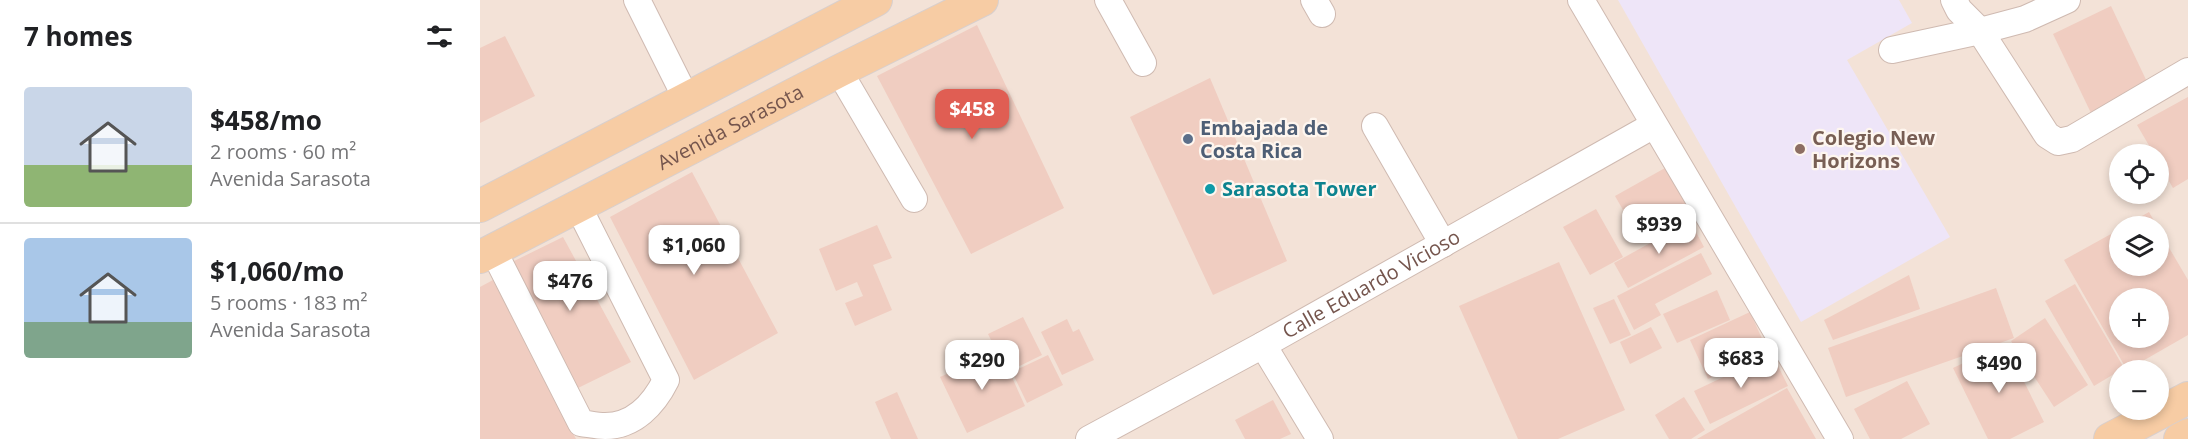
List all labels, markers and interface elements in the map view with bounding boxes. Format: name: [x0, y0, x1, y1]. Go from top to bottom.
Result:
text: 7 homes: [24, 18, 133, 54]
icon: filters: [423, 20, 456, 53]
street label: Avenida Sarasota: [652, 78, 808, 176]
pin: $458: [936, 89, 1008, 140]
text: $458: [949, 95, 995, 122]
text: $458/mo: [210, 102, 322, 138]
icon: home: [72, 111, 144, 183]
place label: Embajada de Costa Rica: [1200, 114, 1328, 164]
place label: Colegio New Horizons: [1812, 124, 1935, 174]
marker: Embajada de Costa Rica: [1181, 132, 1195, 146]
text: 2 rooms · 60 m²: [210, 138, 356, 165]
marker: Colegio New Horizons: [1793, 142, 1807, 156]
map controls: [2109, 144, 2169, 420]
button: locate: [2109, 144, 2169, 204]
text: Avenida Sarasota: [210, 165, 371, 192]
place label: Sarasota Tower: [1222, 175, 1377, 202]
marker: Sarasota Tower: [1203, 182, 1217, 196]
pin: $939: [1623, 204, 1695, 255]
text: $939: [1636, 210, 1682, 237]
button: layers: [2109, 216, 2169, 276]
street label: Calle Eduardo Vicioso: [1277, 223, 1465, 344]
pin: $1,060: [645, 225, 743, 276]
text: $1,060: [663, 231, 725, 258]
text: $1,060/mo: [210, 253, 344, 289]
pin: $476: [534, 261, 606, 312]
icon: home: [72, 262, 144, 334]
text: $476: [547, 267, 593, 294]
button: +: [2109, 288, 2169, 348]
text: 5 rooms · 183 m²: [210, 289, 368, 316]
text: Avenida Sarasota: [210, 316, 371, 343]
pin: $683: [1705, 338, 1777, 389]
pin: $290: [946, 340, 1018, 391]
pin: $490: [1963, 343, 2035, 394]
text: $683: [1718, 344, 1764, 371]
text: $290: [959, 346, 1005, 373]
text: $490: [1976, 349, 2022, 376]
button: −: [2109, 360, 2169, 420]

